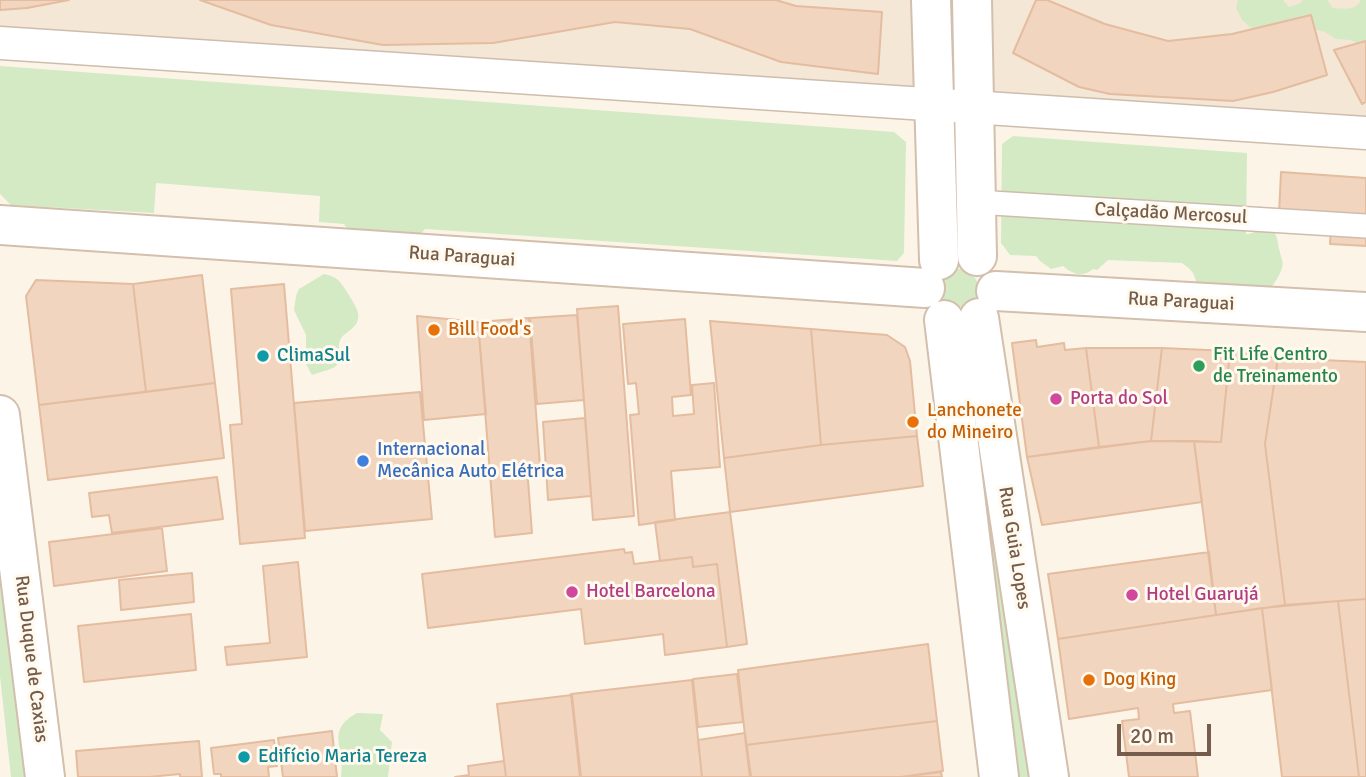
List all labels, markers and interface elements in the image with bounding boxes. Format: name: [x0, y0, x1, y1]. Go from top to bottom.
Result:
street label: Calçadão Mercosul: [1094, 199, 1248, 229]
street label: Rua Paraguai: [408, 242, 516, 272]
street label: Rua Paraguai: [1127, 288, 1235, 316]
place label: Bill Food's: [448, 319, 531, 341]
marker: Bill Food's: [426, 322, 442, 338]
place label: Fit Life Centro de Treinamento: [1213, 344, 1338, 388]
place label: ClimaSul: [277, 345, 350, 367]
marker: ClimaSul: [255, 348, 271, 364]
marker: Fit Life Centro de Treinamento: [1191, 358, 1207, 374]
place label: Porta do Sol: [1070, 388, 1168, 410]
marker: Porta do Sol: [1048, 391, 1064, 407]
place label: Lanchonete do Mineiro: [927, 400, 1022, 444]
marker: Lanchonete do Mineiro: [905, 414, 921, 430]
place label: Internacional Mecânica Auto Elétrica: [377, 439, 564, 483]
marker: Internacional Mecânica Auto Elétrica: [355, 453, 371, 469]
street label: Rua Guia Lopes: [993, 485, 1035, 611]
street label: Rua Duque de Caxias: [9, 574, 53, 744]
place label: Hotel Barcelona: [586, 581, 716, 603]
marker: Hotel Barcelona: [564, 584, 580, 600]
place label: Hotel Guarujá: [1146, 584, 1259, 606]
marker: Hotel Guarujá: [1124, 587, 1140, 603]
place label: Dog King: [1103, 669, 1176, 691]
marker: Dog King: [1081, 672, 1097, 688]
scale bar: [1121, 710, 1216, 754]
text: 20 m: [1130, 723, 1174, 749]
place label: Edifício Maria Tereza: [258, 746, 427, 768]
marker: Edifício Maria Tereza: [236, 749, 252, 765]

